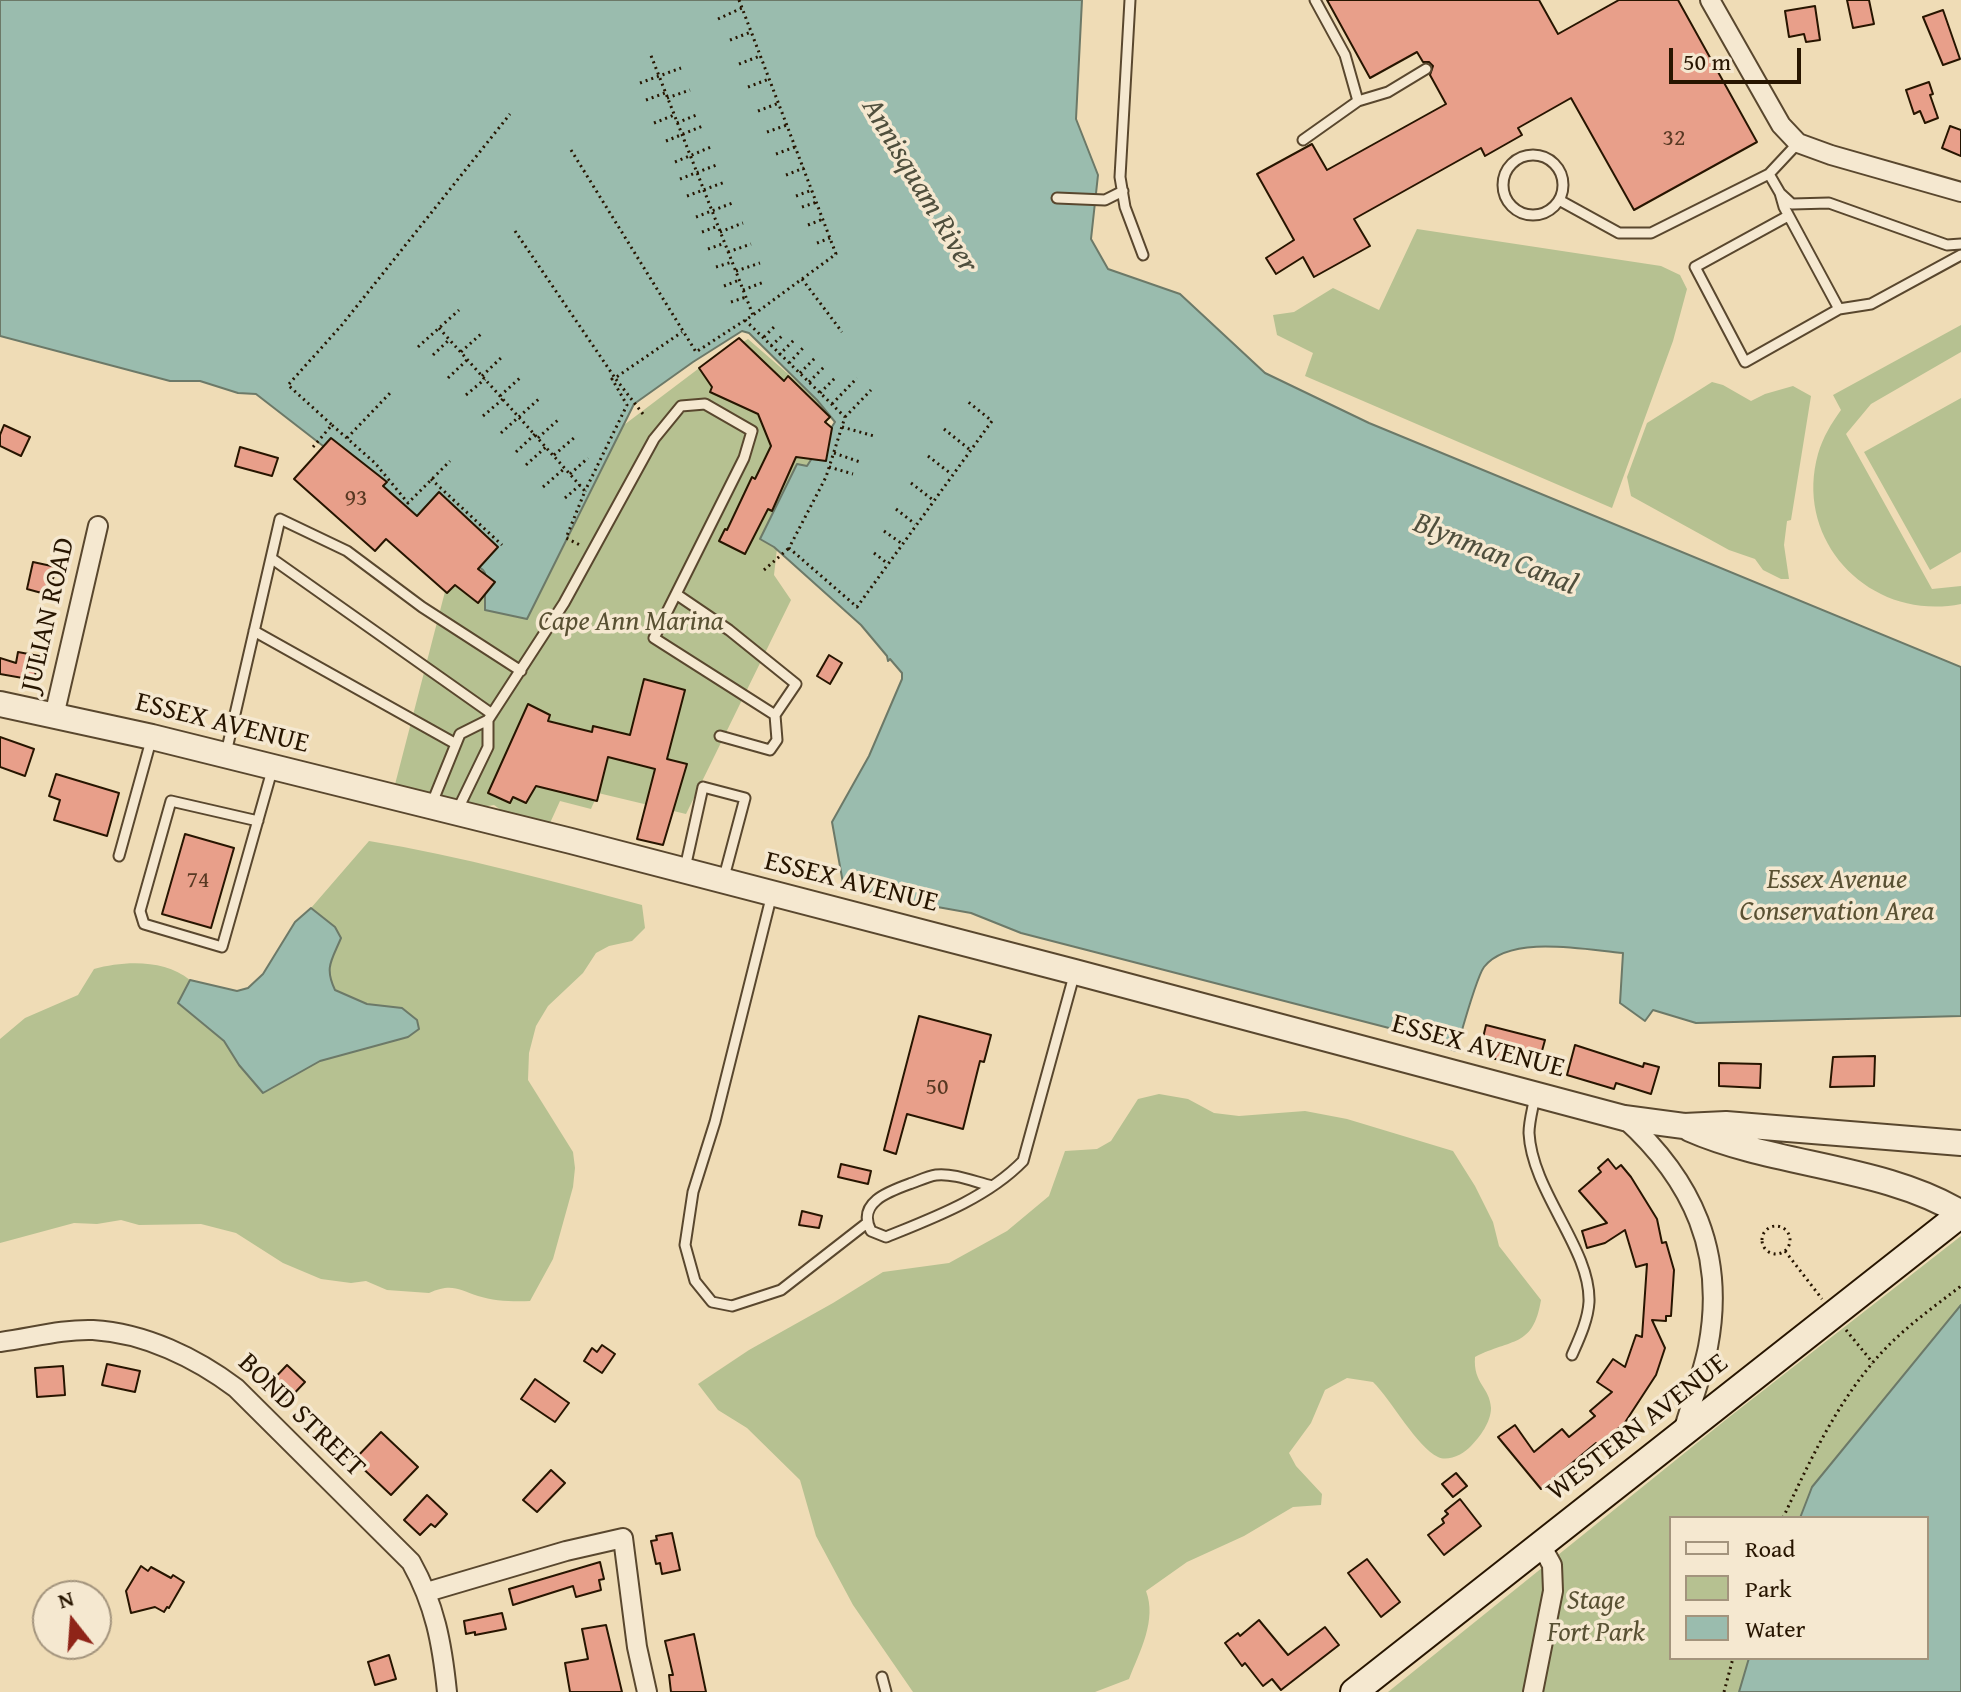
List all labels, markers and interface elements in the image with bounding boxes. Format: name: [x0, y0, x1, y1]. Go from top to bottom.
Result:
scale bar: [1673, 32, 1805, 82]
text: 50 m: [1683, 44, 1731, 79]
water label: Annisquam River: [853, 92, 985, 280]
house number: 32: [1662, 125, 1686, 153]
house number: 93: [344, 485, 368, 513]
water label: Blynman Canal: [1408, 506, 1582, 604]
street label: JULIAN ROAD: [15, 535, 83, 695]
park label: Cape Ann Marina: [538, 606, 724, 640]
street label: ESSEX AVENUE: [132, 686, 312, 762]
street label: ESSEX AVENUE: [761, 845, 941, 921]
park label: Essex Avenue Conservation Area: [1740, 864, 1934, 930]
house number: 74: [186, 867, 210, 895]
street label: ESSEX AVENUE: [1388, 1008, 1568, 1086]
house number: 50: [925, 1074, 949, 1102]
street label: BOND STREET: [230, 1347, 372, 1485]
street label: WESTERN AVENUE: [1541, 1347, 1735, 1509]
legend: [1669, 1516, 1929, 1660]
text: Road: [1745, 1531, 1795, 1566]
text: Park: [1745, 1571, 1791, 1606]
north arrow: [32, 1580, 112, 1660]
text: N: [54, 1582, 77, 1616]
park label: Stage Fort Park: [1547, 1585, 1645, 1651]
text: Water: [1745, 1611, 1805, 1646]

